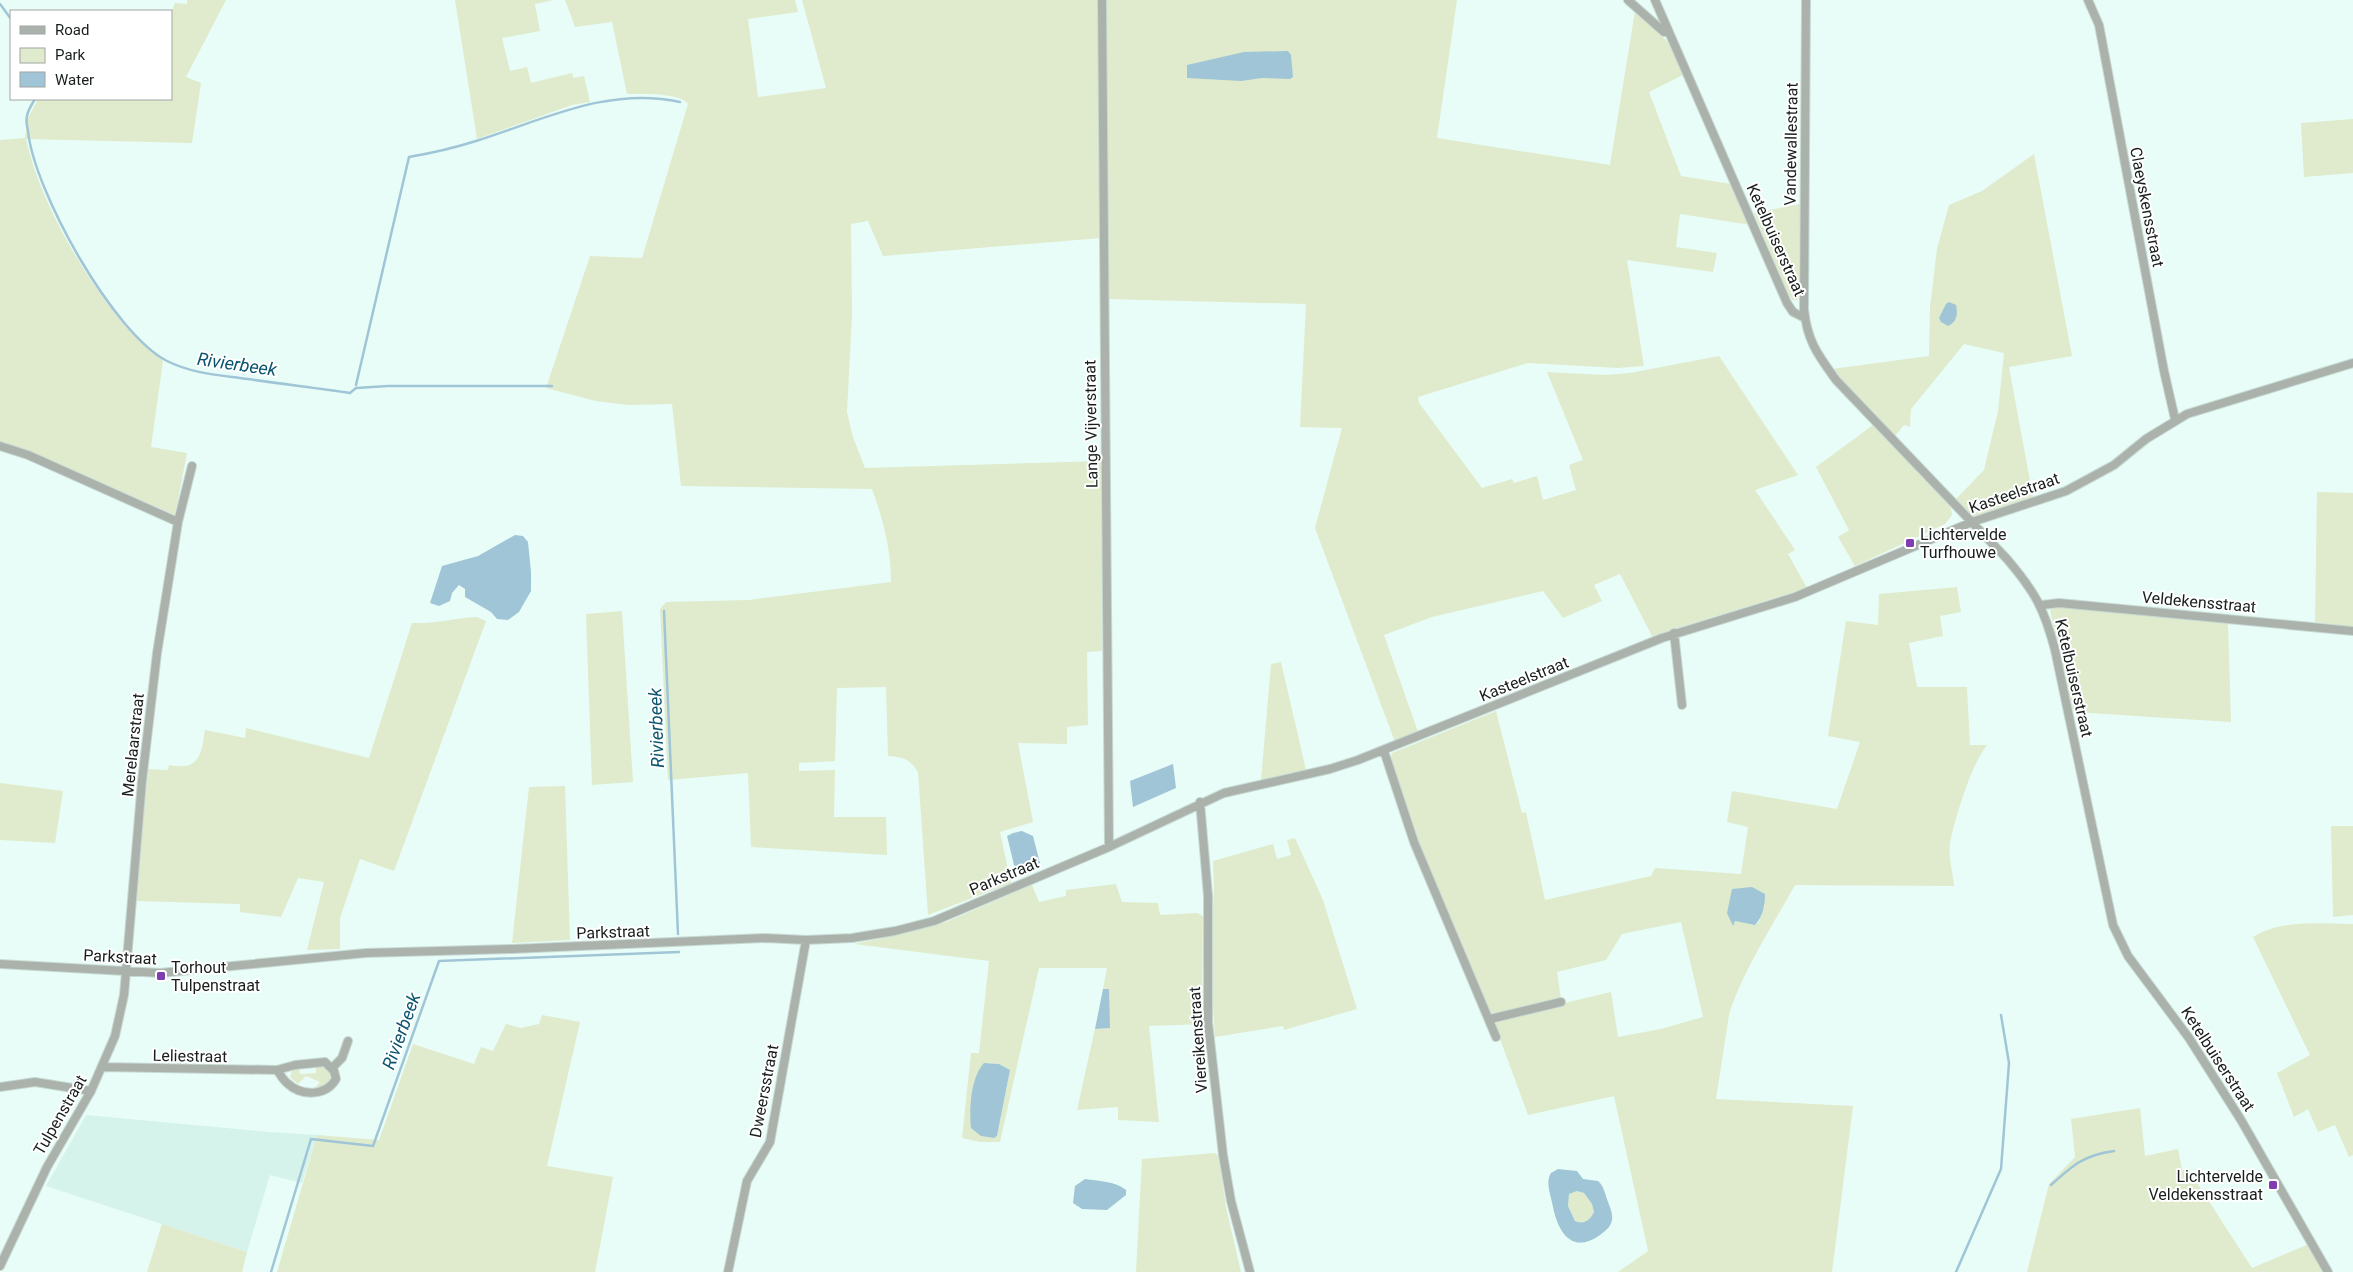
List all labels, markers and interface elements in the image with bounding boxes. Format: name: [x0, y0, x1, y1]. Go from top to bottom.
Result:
legend: [10, 10, 172, 100]
text: Road: [55, 21, 89, 39]
text: Park: [55, 46, 86, 64]
text: Water: [55, 71, 94, 89]
street label: Vandewallestraat: [1780, 82, 1802, 206]
street label: Claeyskensstraat: [2126, 145, 2168, 269]
street label: Ketelbuiserstraat: [1743, 181, 1809, 299]
water label: Rivierbeek: [196, 348, 279, 380]
street label: Lange Vijverstraat: [1080, 360, 1102, 488]
street label: Kasteelstraat: [1966, 469, 2062, 517]
place label: Lichtervelde Turfhouwe: [1920, 525, 2007, 562]
marker: Lichtervelde Turfhouwe: [1904, 537, 1916, 549]
street label: Veldekensstraat: [2141, 588, 2257, 616]
street label: Ketelbuiserstraat: [2051, 617, 2097, 739]
street label: Kasteelstraat: [1477, 653, 1571, 705]
water label: Rivierbeek: [644, 686, 668, 768]
street label: Merelaarstraat: [118, 692, 148, 798]
street label: Parkstraat: [966, 853, 1042, 899]
street label: Parkstraat: [576, 921, 650, 943]
street label: Parkstraat: [83, 946, 157, 968]
place label: Torhout Tulpenstraat: [171, 958, 260, 995]
marker: Torhout Tulpenstraat: [155, 970, 167, 982]
street label: Viereikenstraat: [1185, 986, 1211, 1094]
water label: Rivierbeek: [377, 989, 425, 1072]
street label: Ketelbuiserstraat: [2177, 1003, 2259, 1115]
street label: Dweersstraat: [746, 1043, 782, 1139]
street label: Leliestraat: [153, 1046, 227, 1066]
street label: Tulpenstraat: [30, 1072, 90, 1158]
place label: Lichtervelde Veldekensstraat: [2149, 1167, 2263, 1204]
marker: Lichtervelde Veldekensstraat: [2267, 1179, 2279, 1191]

